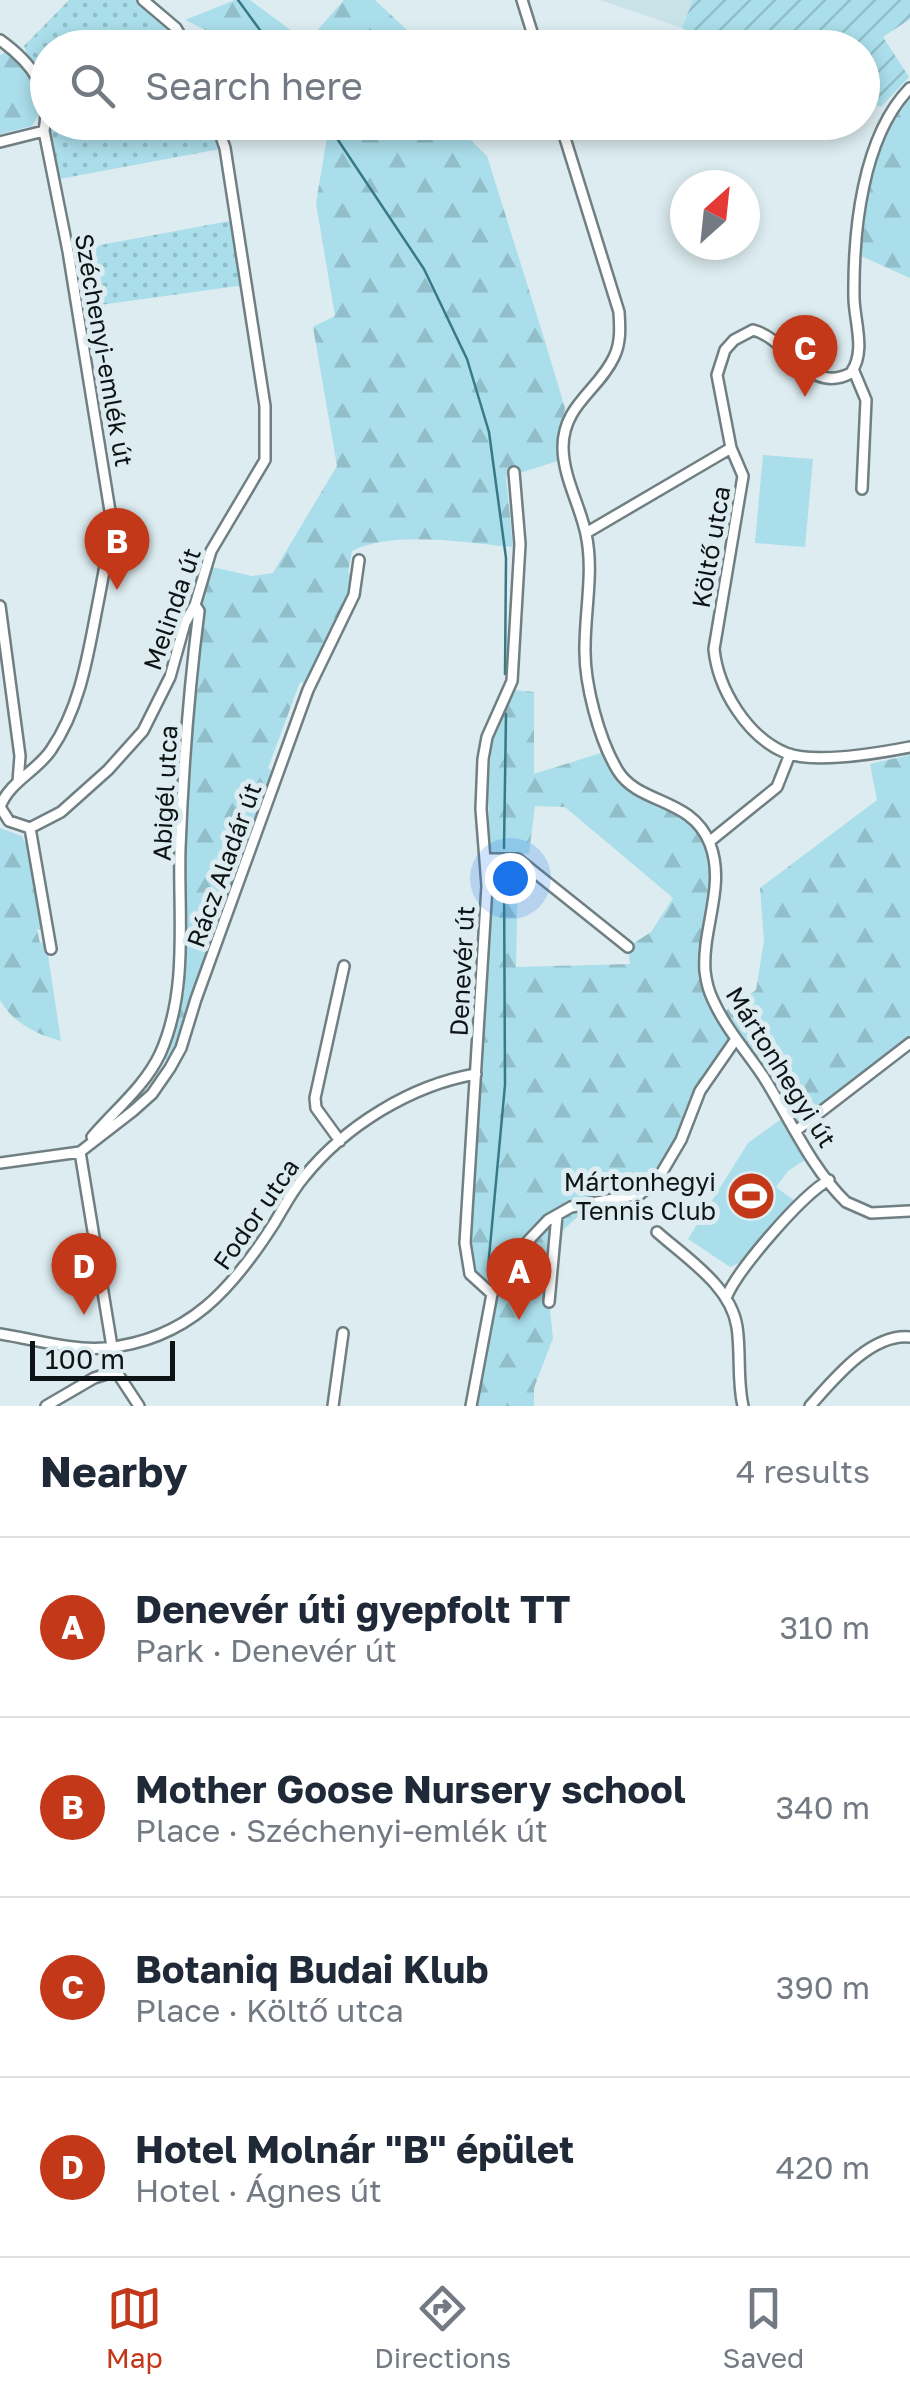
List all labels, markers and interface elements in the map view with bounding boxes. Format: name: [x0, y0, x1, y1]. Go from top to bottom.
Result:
search box: [30, 30, 880, 140]
icon: search: [65, 58, 120, 113]
text: Search here: [145, 63, 363, 108]
north arrow: [670, 170, 760, 260]
street label: Széchenyi-emlék út: [69, 231, 140, 469]
pin: C: [772, 314, 838, 397]
street label: Költő utca: [685, 483, 736, 610]
pin: B: [84, 508, 150, 590]
street label: Melinda út: [136, 544, 207, 674]
street label: Abigél utca: [145, 724, 184, 862]
street label: Rácz Aladár út: [179, 778, 268, 951]
your location: [485, 853, 536, 904]
street label: Denevér út: [443, 905, 480, 1037]
street label: Mártonhegyi út: [720, 981, 843, 1153]
street label: Fodor utca: [206, 1152, 305, 1275]
place label: Mártonhegyi Tennis Club: [564, 1166, 716, 1226]
sports icon: Mártonhegyi Tennis Club: [725, 1170, 777, 1222]
pin: D: [52, 1232, 116, 1315]
pin: A: [486, 1238, 552, 1320]
scale bar: [30, 1336, 175, 1380]
text: 100 m: [45, 1342, 125, 1375]
text: Nearby: [40, 1446, 188, 1496]
text: 4 results: [736, 1452, 870, 1490]
text: Denevér úti gyepfolt TT: [135, 1586, 570, 1631]
text: A: [61, 1608, 84, 1646]
text: 310 m: [780, 1608, 870, 1646]
text: Park · Denevér út: [135, 1631, 397, 1669]
text: Mother Goose Nursery school: [135, 1766, 686, 1811]
text: B: [61, 1788, 84, 1826]
text: 340 m: [776, 1788, 870, 1826]
text: Place · Széchenyi-emlék út: [135, 1811, 548, 1849]
text: Botaniq Budai Klub: [135, 1946, 489, 1991]
text: C: [61, 1968, 84, 2006]
text: 390 m: [776, 1968, 870, 2006]
text: Place · Költő utca: [135, 1991, 404, 2029]
text: Hotel Molnár "B" épület: [135, 2126, 574, 2171]
text: D: [61, 2148, 84, 2186]
text: 420 m: [776, 2148, 870, 2186]
text: Hotel · Ágnes út: [135, 2171, 382, 2209]
tab: Map: [106, 2281, 163, 2374]
tab: Directions: [374, 2281, 511, 2374]
tab: Saved: [722, 2281, 804, 2374]

